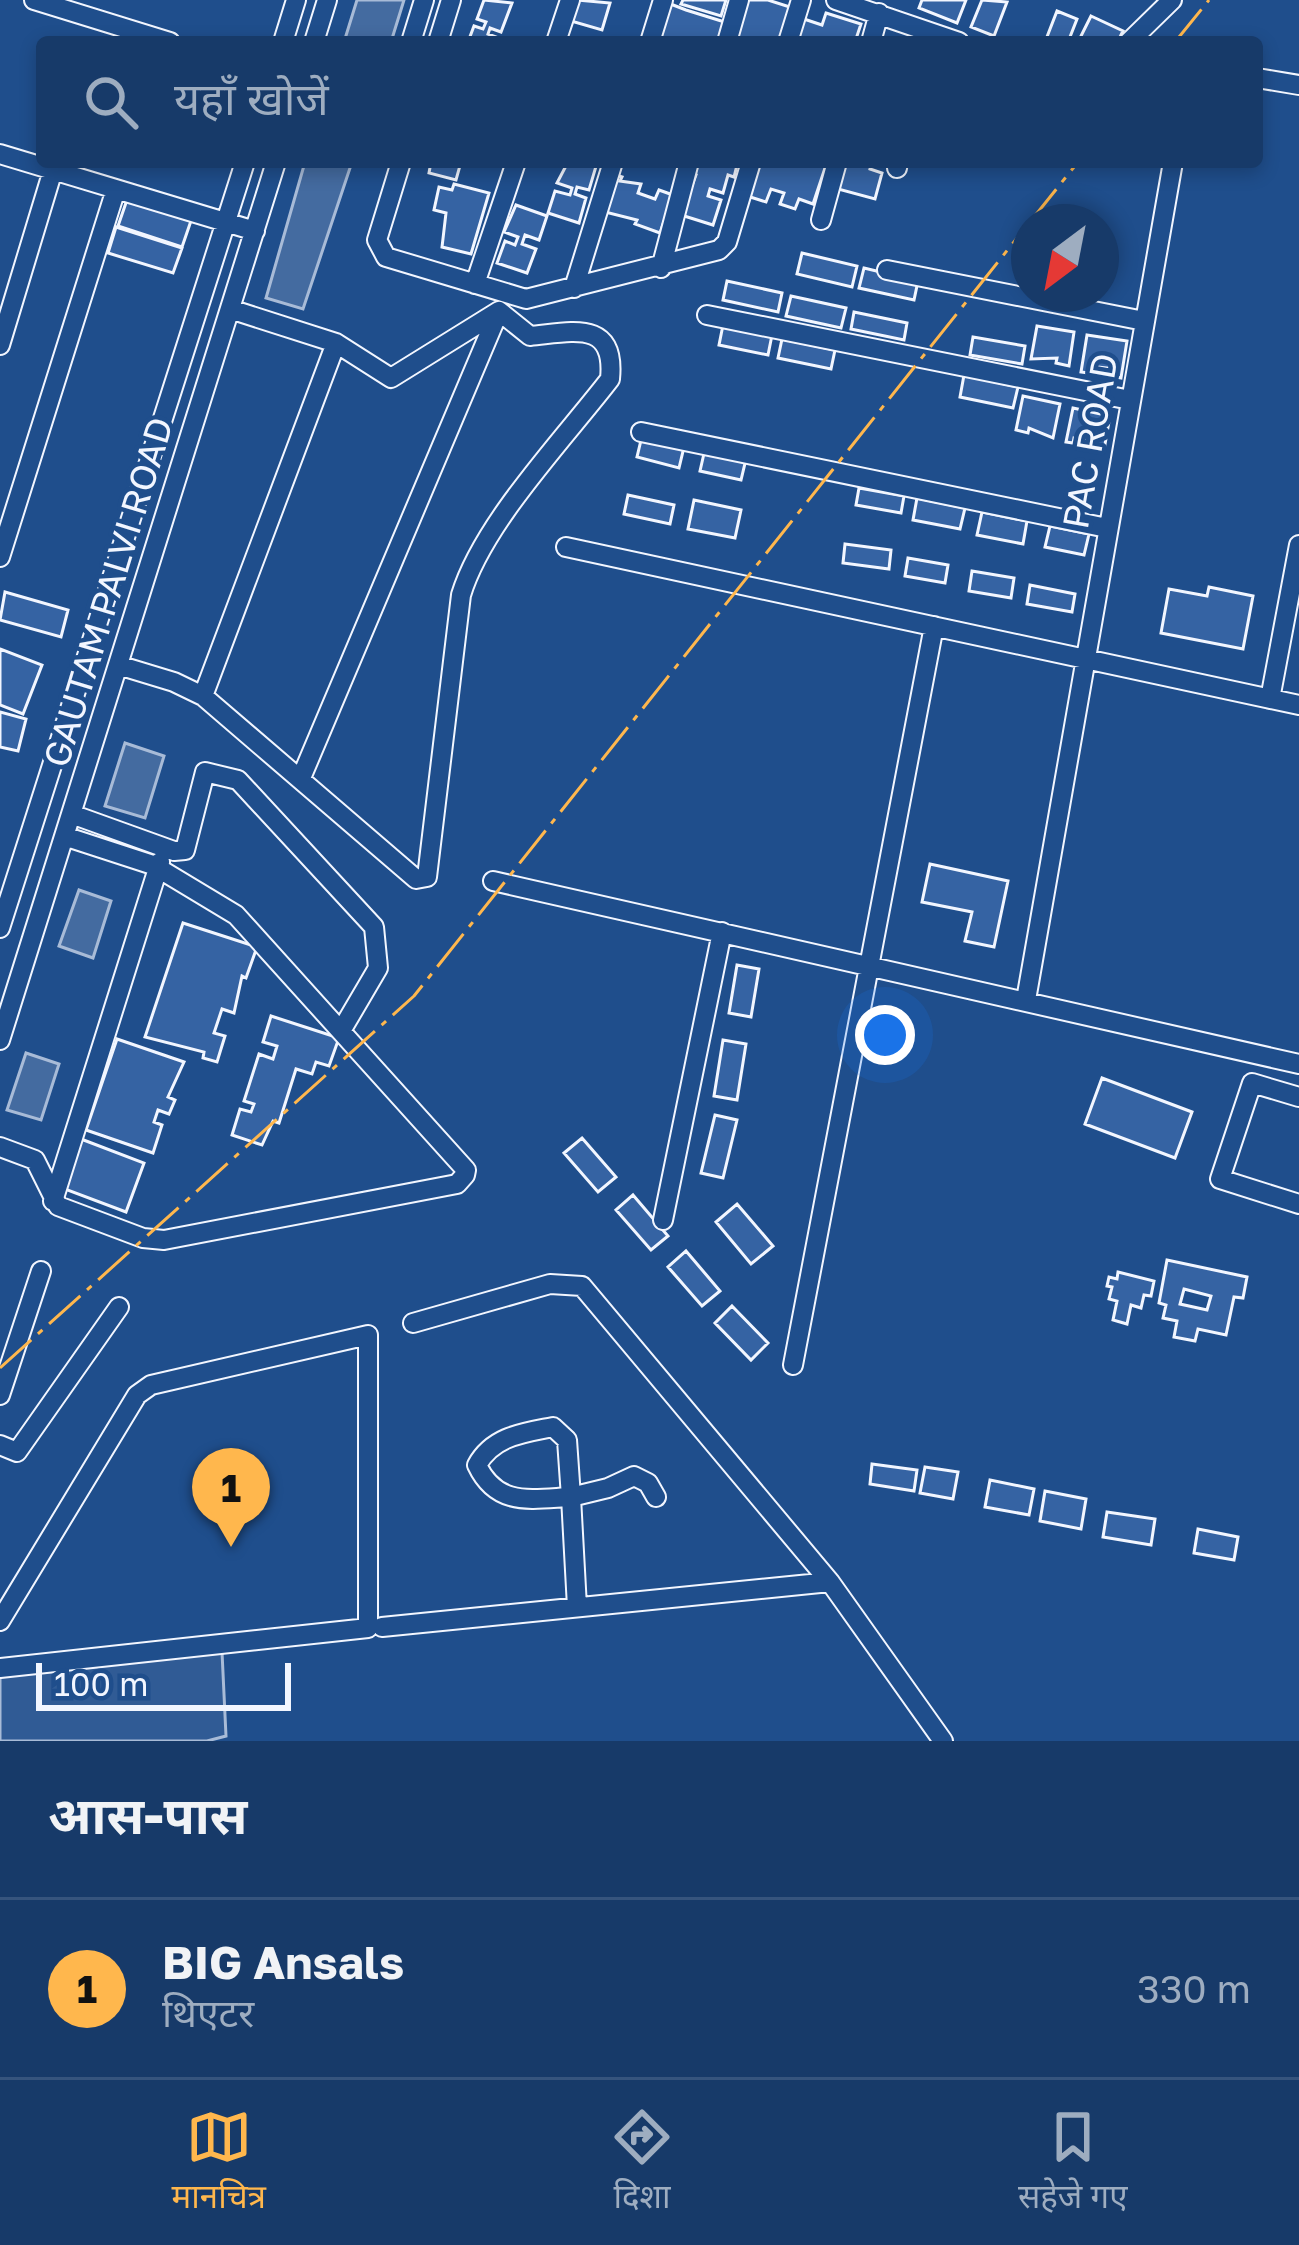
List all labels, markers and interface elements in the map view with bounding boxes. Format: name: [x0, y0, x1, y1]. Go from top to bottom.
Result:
search box: [36, 36, 1263, 168]
icon: search: [78, 69, 144, 135]
text: यहाँ खोजें: [174, 71, 329, 125]
north arrow: [1011, 204, 1119, 312]
street label: PAC ROAD: [1053, 350, 1126, 532]
street label: GAUTAM PALVI ROAD: [34, 412, 181, 772]
your location: [855, 1005, 915, 1065]
pin: 1: [192, 1448, 270, 1547]
scale bar: [36, 1657, 291, 1710]
text: 100 m: [54, 1664, 148, 1703]
text: आस-पास: [48, 1784, 247, 1845]
text: BIG Ansals: [162, 1935, 404, 1989]
text: 1: [77, 1965, 97, 2012]
text: 330 m: [1137, 1965, 1251, 2012]
text: थिएटर: [162, 1989, 254, 2036]
tab: मानचित्र: [172, 2104, 266, 2221]
tab: दिशा: [609, 2104, 675, 2221]
tab: सहेजे गए: [1018, 2104, 1127, 2221]

